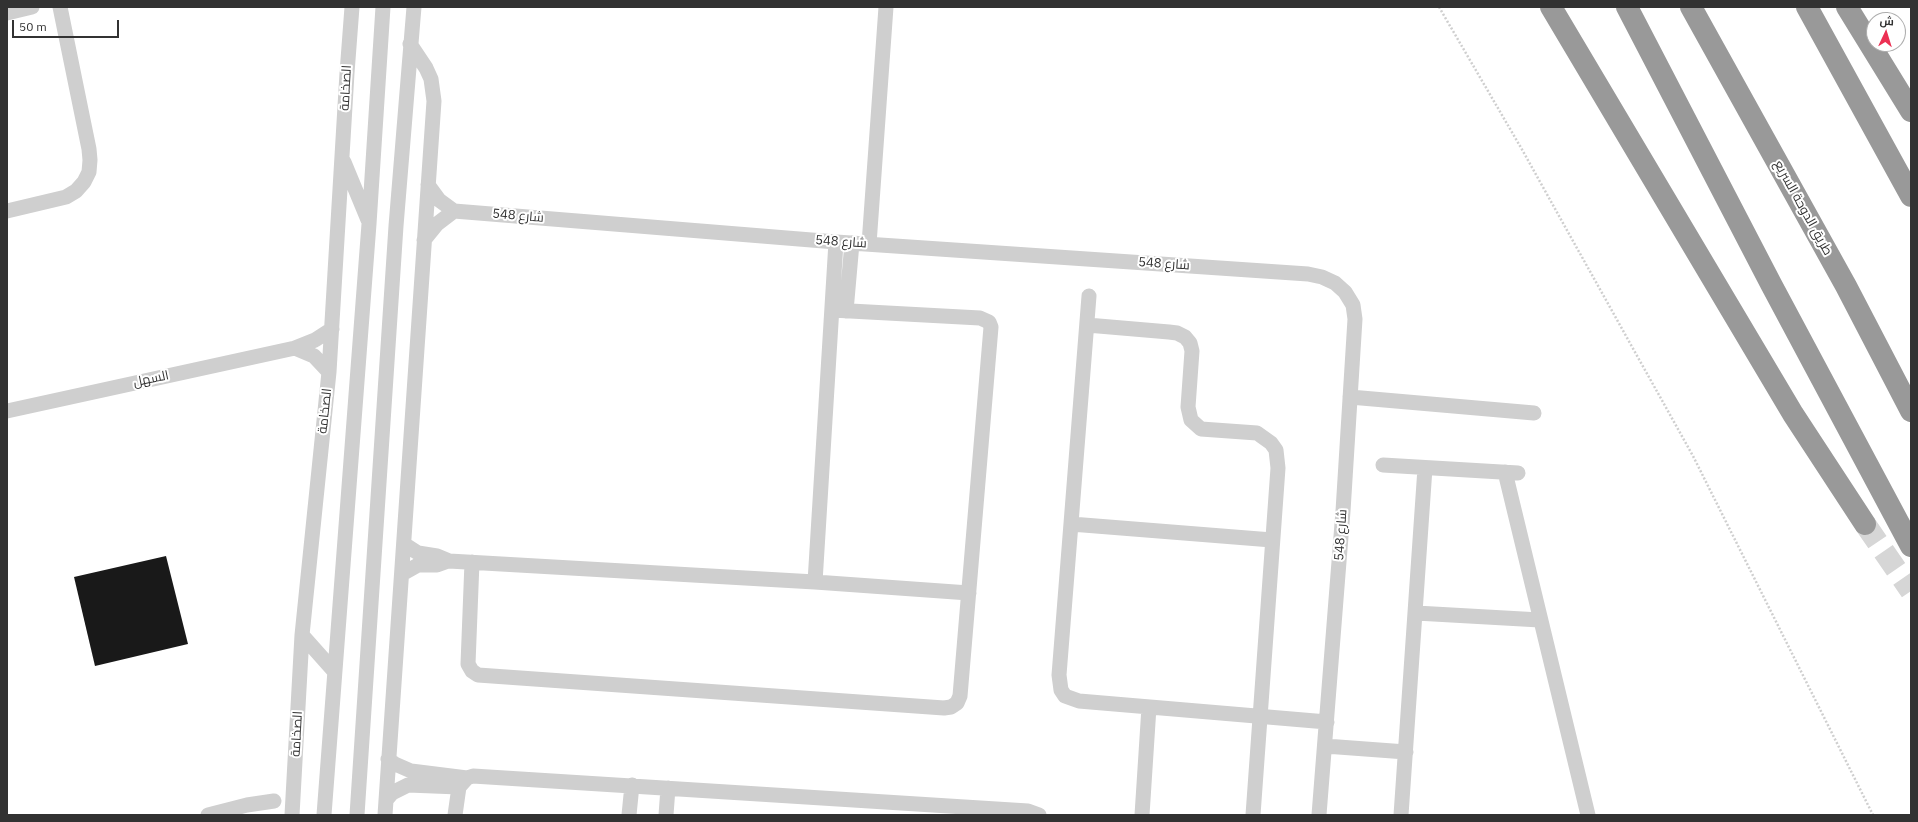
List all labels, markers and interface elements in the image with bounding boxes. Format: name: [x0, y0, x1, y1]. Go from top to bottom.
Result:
scale bar: [14, 12, 121, 38]
north arrow: [1866, 12, 1906, 52]
text: ش: [1879, 14, 1894, 29]
text: 50 m: [19, 19, 47, 34]
street label: الصخامة: [337, 65, 355, 111]
street label: طريق الدوحة السريع: [1770, 158, 1836, 258]
street label: شارع 548: [492, 206, 544, 226]
street label: شارع 548: [815, 232, 867, 252]
street label: شارع 548: [1138, 254, 1190, 274]
street label: السهل: [132, 368, 170, 390]
street label: الصخامة: [315, 387, 335, 435]
street label: شارع 548: [1331, 509, 1351, 561]
street label: الصخامة: [288, 711, 306, 757]

